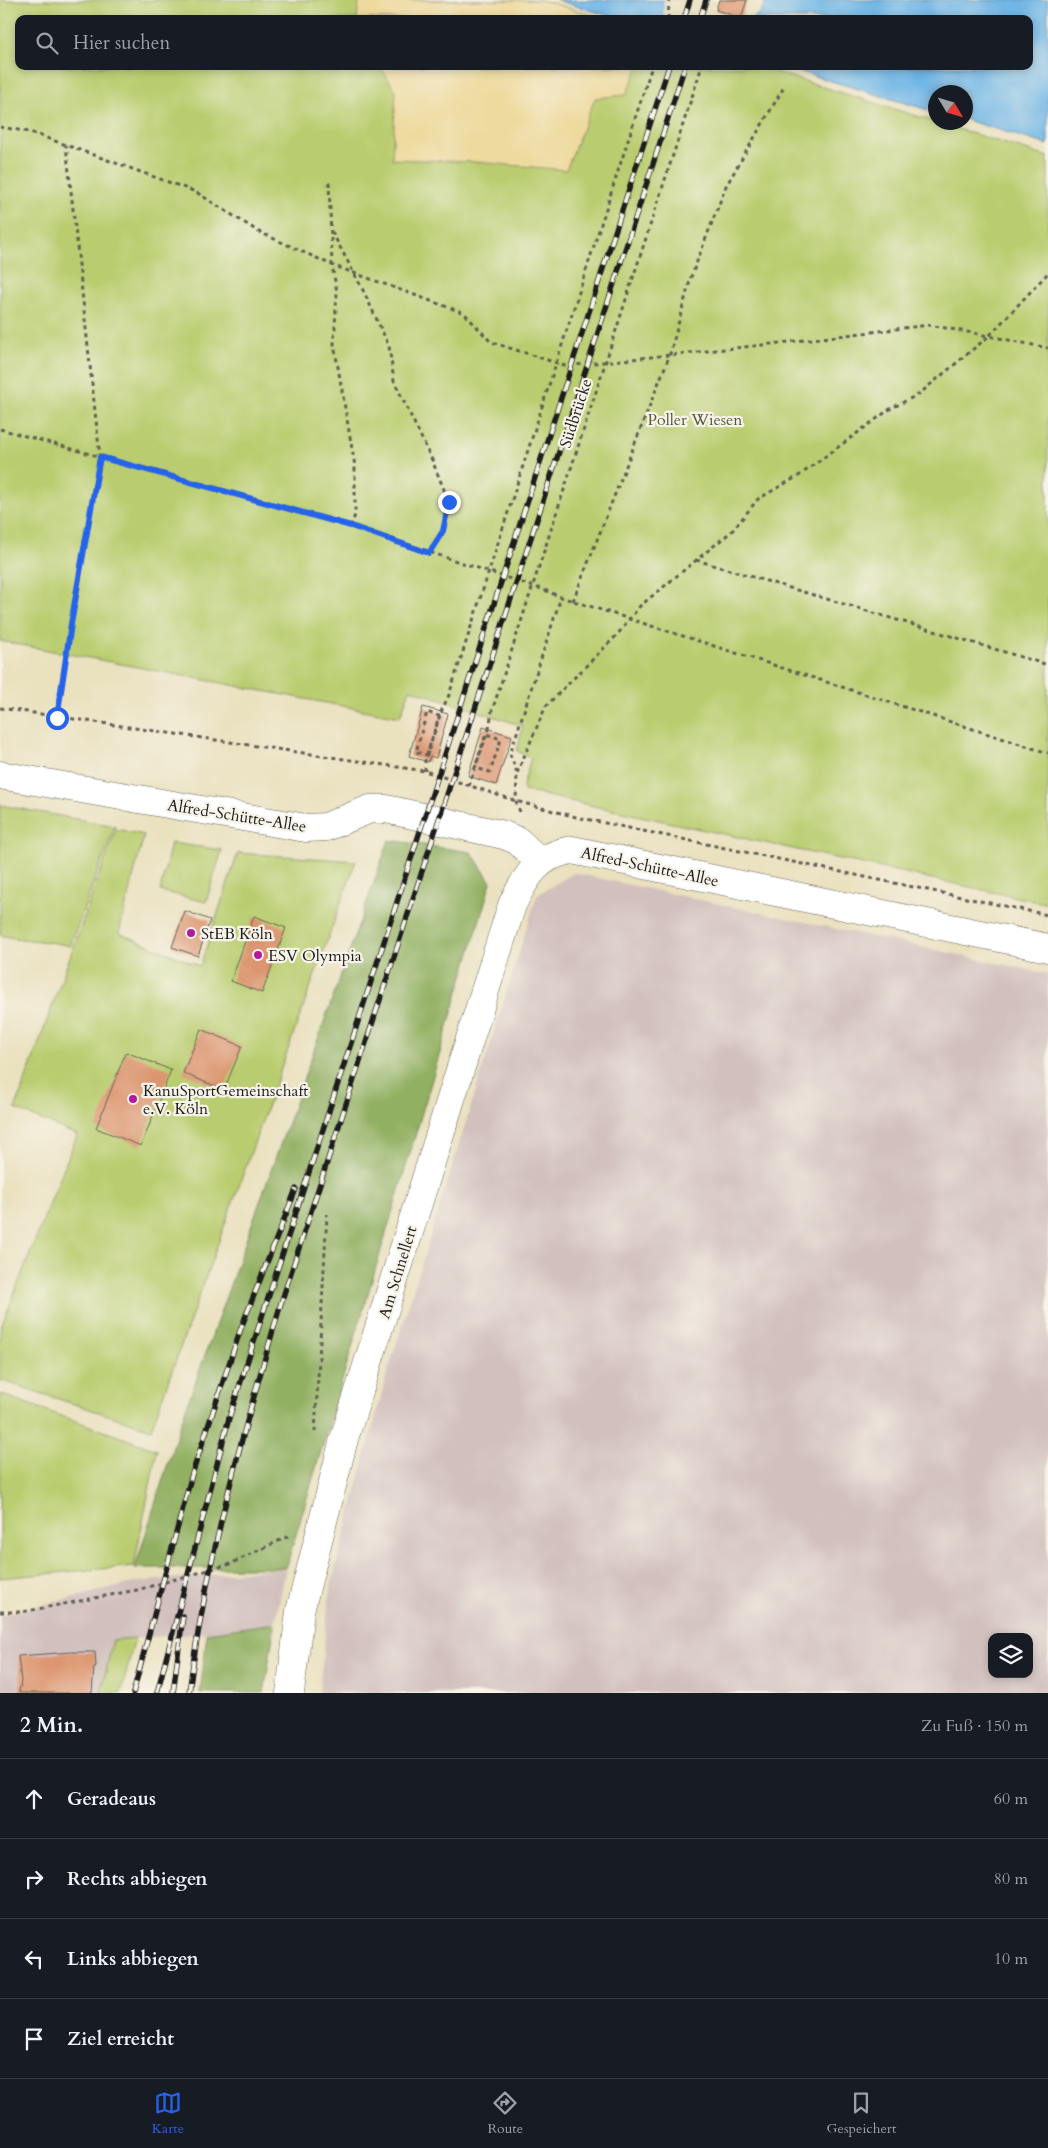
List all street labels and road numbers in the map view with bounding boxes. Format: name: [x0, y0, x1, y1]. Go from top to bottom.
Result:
street label: Südbrücke: [554, 376, 597, 451]
street label: Alfred-Schütte-Allee: [166, 794, 308, 838]
street label: Alfred-Schütte-Allee: [579, 842, 721, 892]
street label: Am Schnellert: [373, 1223, 423, 1321]

